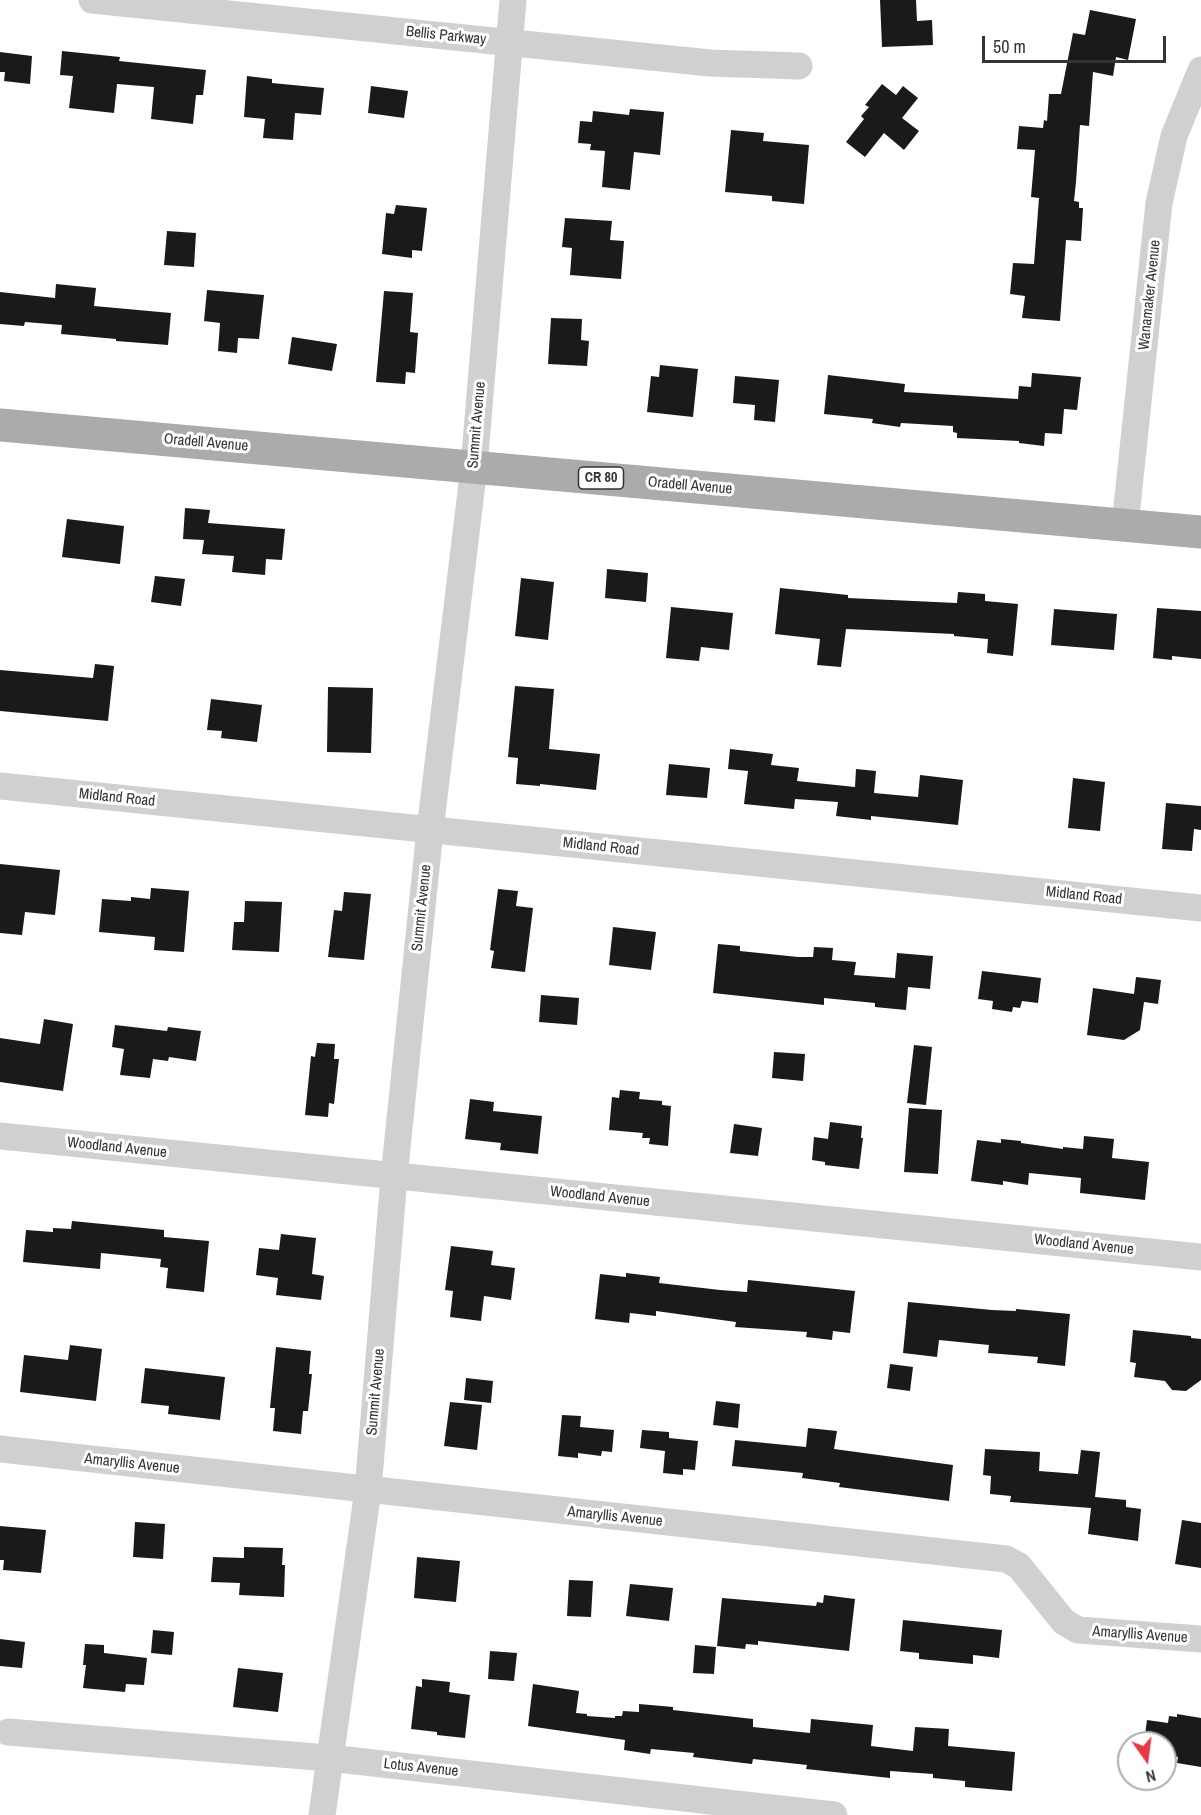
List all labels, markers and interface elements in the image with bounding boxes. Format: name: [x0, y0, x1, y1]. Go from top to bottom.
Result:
street label: Bellis Parkway: [405, 23, 487, 49]
scale bar: [985, 24, 1170, 62]
text: 50 m: [993, 34, 1026, 59]
street label: Wanamaker Avenue: [1135, 239, 1165, 351]
street label: Summit Avenue: [464, 381, 490, 469]
street label: Oradell Avenue: [163, 430, 249, 456]
road number: CR 80: [578, 467, 624, 489]
street label: Oradell Avenue: [647, 473, 733, 499]
street label: Midland Road: [78, 785, 156, 811]
street label: Midland Road: [562, 834, 640, 860]
street label: Summit Avenue: [408, 864, 436, 952]
street label: Midland Road: [1045, 883, 1123, 909]
street label: Woodland Avenue: [66, 1134, 168, 1162]
street label: Woodland Avenue: [549, 1183, 651, 1211]
street label: Woodland Avenue: [1033, 1231, 1135, 1259]
street label: Summit Avenue: [363, 1348, 389, 1436]
street label: Amaryllis Avenue: [84, 1450, 180, 1478]
street label: Amaryllis Avenue: [567, 1503, 663, 1531]
street label: Amaryllis Avenue: [1092, 1623, 1188, 1647]
north arrow: [1117, 1731, 1177, 1791]
street label: Lotus Avenue: [383, 1755, 459, 1781]
text: N: [1144, 1765, 1158, 1788]

